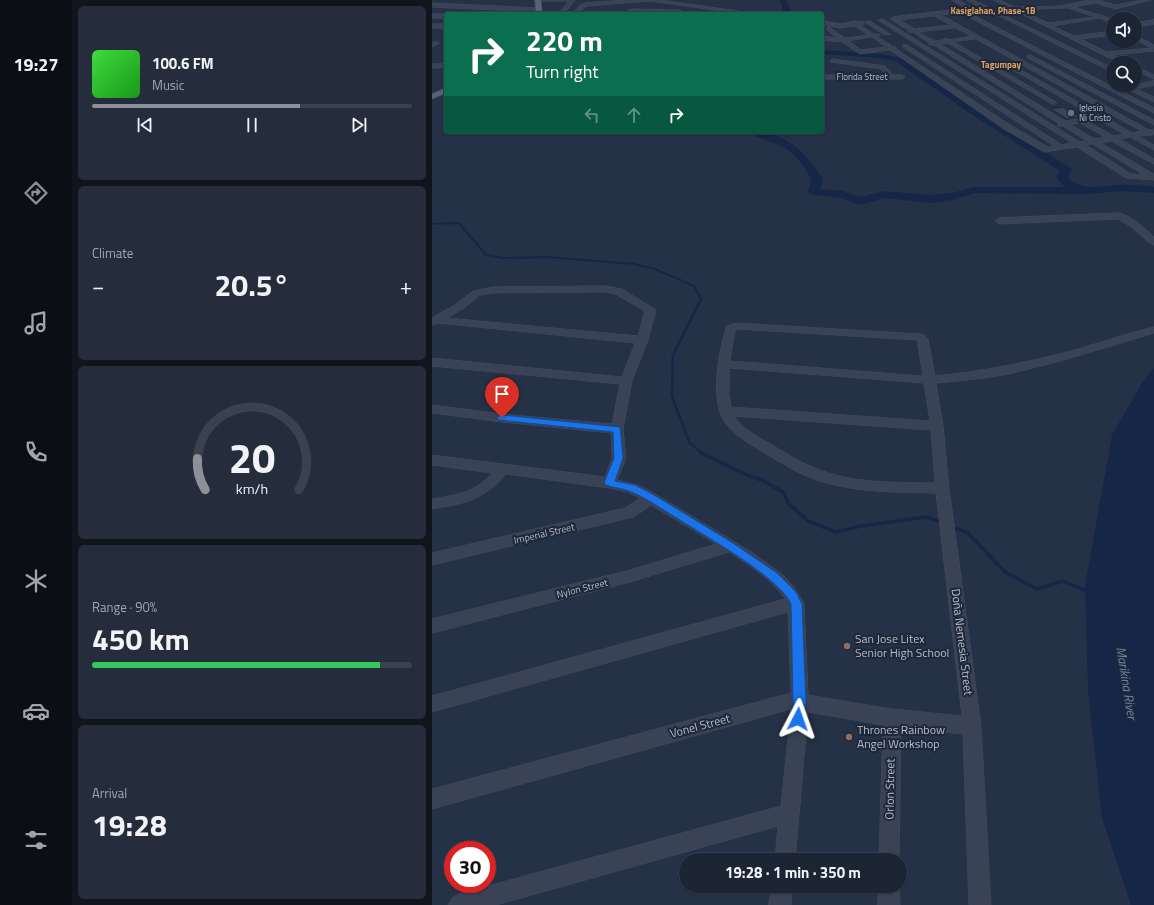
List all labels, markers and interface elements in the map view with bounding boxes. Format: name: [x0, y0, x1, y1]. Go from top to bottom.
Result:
district label: Kasiglahan, Phase-1B: [950, 4, 1036, 17]
map controls: [1106, 12, 1142, 92]
button: sound: [1106, 12, 1142, 48]
text: 220 m: [526, 19, 603, 62]
icon: right: [460, 28, 512, 80]
text: 19:27: [14, 51, 58, 78]
text: 100.6 FM: [152, 52, 214, 75]
button: search: [1106, 56, 1142, 92]
text: Turn right: [526, 58, 599, 85]
district label: Tagumpay: [981, 58, 1021, 71]
street label: Florida Street: [836, 70, 888, 83]
text: Music: [152, 75, 184, 95]
place label: Iglesia Ni Cristo: [1079, 101, 1111, 124]
icon: left: [581, 104, 603, 126]
icon: ahead: [623, 104, 645, 126]
icon: right: [665, 104, 687, 126]
marker: Iglesia Ni Cristo: [1066, 108, 1076, 118]
icon: previous: [134, 114, 156, 136]
icon: pause: [241, 114, 263, 136]
icon: next: [348, 114, 370, 136]
icon: directions: [22, 179, 50, 207]
text: Climate: [92, 243, 133, 263]
text: 20.5°: [215, 262, 289, 308]
text: −: [92, 269, 104, 303]
text: +: [400, 269, 412, 303]
icon: music: [22, 309, 50, 337]
pin: [485, 377, 519, 418]
icon: arrive: [491, 383, 513, 405]
text: 20: [229, 426, 275, 489]
icon: phone: [22, 438, 50, 466]
text: km/h: [236, 478, 268, 500]
street label: Imperial Street: [512, 519, 577, 548]
icon: climate: [22, 567, 50, 595]
street label: Nylon Street: [555, 575, 610, 602]
street label: Doña Nemesia Street: [947, 588, 979, 697]
text: Range · 90%: [92, 597, 157, 617]
text: 450 km: [92, 616, 190, 662]
place label: San Jose Litex Senior High School: [855, 629, 949, 662]
marker: San Jose Litex Senior High School: [842, 641, 852, 651]
water label: Marikina River: [1111, 645, 1143, 723]
icon: car: [22, 697, 50, 725]
position arrow: [777, 698, 819, 740]
street label: Vonel Street: [668, 708, 733, 743]
place label: Thrones Rainbow Angel Workshop: [857, 720, 945, 753]
marker: Thrones Rainbow Angel Workshop: [844, 732, 854, 742]
street label: Orlon Street: [879, 757, 900, 820]
text: Arrival: [92, 783, 127, 803]
text: 19:28: [92, 802, 167, 848]
icon: filters: [22, 826, 50, 854]
speed limit sign: 30: [444, 841, 496, 893]
text: 19:28 · 1 min · 350 m: [725, 861, 861, 884]

